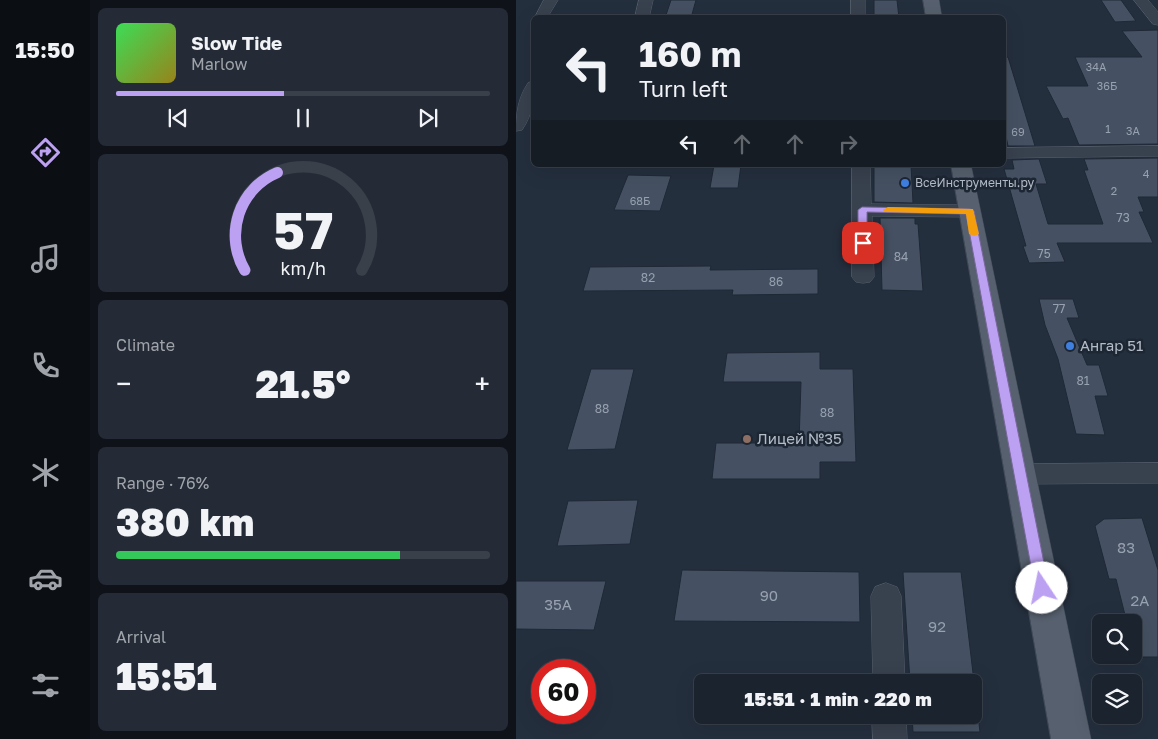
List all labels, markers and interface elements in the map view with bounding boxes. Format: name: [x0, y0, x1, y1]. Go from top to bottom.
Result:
text: Slow Tide: [191, 31, 282, 54]
text: 160 m: [639, 33, 741, 75]
icon: left: [556, 35, 621, 100]
text: 15:50: [15, 36, 75, 63]
text: Marlow: [191, 54, 247, 74]
house number: 34А: [1086, 60, 1107, 73]
text: Turn left: [639, 75, 728, 102]
house number: 36Б: [1097, 79, 1117, 92]
icon: previous: [164, 104, 192, 132]
icon: pause: [289, 104, 317, 132]
icon: next: [414, 104, 442, 132]
house number: 1: [1105, 122, 1111, 135]
house number: 3А: [1126, 124, 1141, 137]
house number: 69: [1011, 125, 1025, 138]
icon: left: [675, 130, 703, 158]
icon: ahead: [728, 130, 756, 158]
icon: ahead: [781, 130, 809, 158]
icon: right: [834, 130, 862, 158]
icon: directions: [28, 135, 63, 170]
house number: 4: [1143, 167, 1150, 180]
place label: ВсеИнструменты.ру: [915, 175, 1035, 190]
marker: ВсеИнструменты.ру: [899, 177, 911, 189]
house number: 2: [1111, 184, 1117, 197]
house number: 68Б: [630, 194, 650, 207]
text: 57: [273, 198, 333, 260]
house number: 73: [1116, 210, 1130, 225]
pin: [842, 222, 884, 264]
icon: arrive: [849, 229, 877, 257]
icon: music: [28, 241, 63, 276]
house number: 75: [1037, 246, 1051, 261]
house number: 84: [894, 249, 908, 264]
text: km/h: [280, 257, 326, 279]
house number: 82: [641, 270, 655, 285]
house number: 86: [769, 274, 783, 289]
house number: 77: [1053, 301, 1065, 316]
text: Climate: [116, 335, 175, 355]
place label: Ангар 51: [1080, 336, 1143, 354]
marker: Ангар 51: [1064, 340, 1076, 352]
icon: phone: [28, 348, 63, 383]
text: 21.5°: [256, 361, 350, 406]
text: −: [116, 367, 131, 400]
text: +: [475, 367, 490, 400]
house number: 81: [1076, 373, 1090, 388]
house number: 88: [595, 401, 609, 416]
house number: 88: [820, 405, 834, 420]
place label: Лицей №35: [757, 429, 842, 447]
marker: Лицей №35: [741, 433, 753, 445]
icon: climate: [28, 455, 63, 490]
text: Range · 76%: [116, 473, 209, 493]
text: 380 km: [116, 499, 254, 544]
house number: 83: [1117, 538, 1135, 556]
icon: car: [28, 561, 63, 596]
position arrow: [1015, 561, 1067, 613]
house number: 90: [760, 586, 778, 604]
house number: 2А: [1131, 591, 1149, 609]
house number: 35А: [544, 595, 572, 613]
map controls: [1092, 614, 1142, 724]
button: search: [1092, 614, 1142, 664]
house number: 92: [928, 617, 946, 635]
text: Arrival: [116, 627, 166, 647]
text: 15:51: [116, 653, 217, 698]
speed limit sign: 60: [531, 659, 596, 724]
icon: filters: [28, 668, 63, 703]
button: layers: [1092, 674, 1142, 724]
text: 15:51 · 1 min · 220 m: [744, 687, 932, 710]

